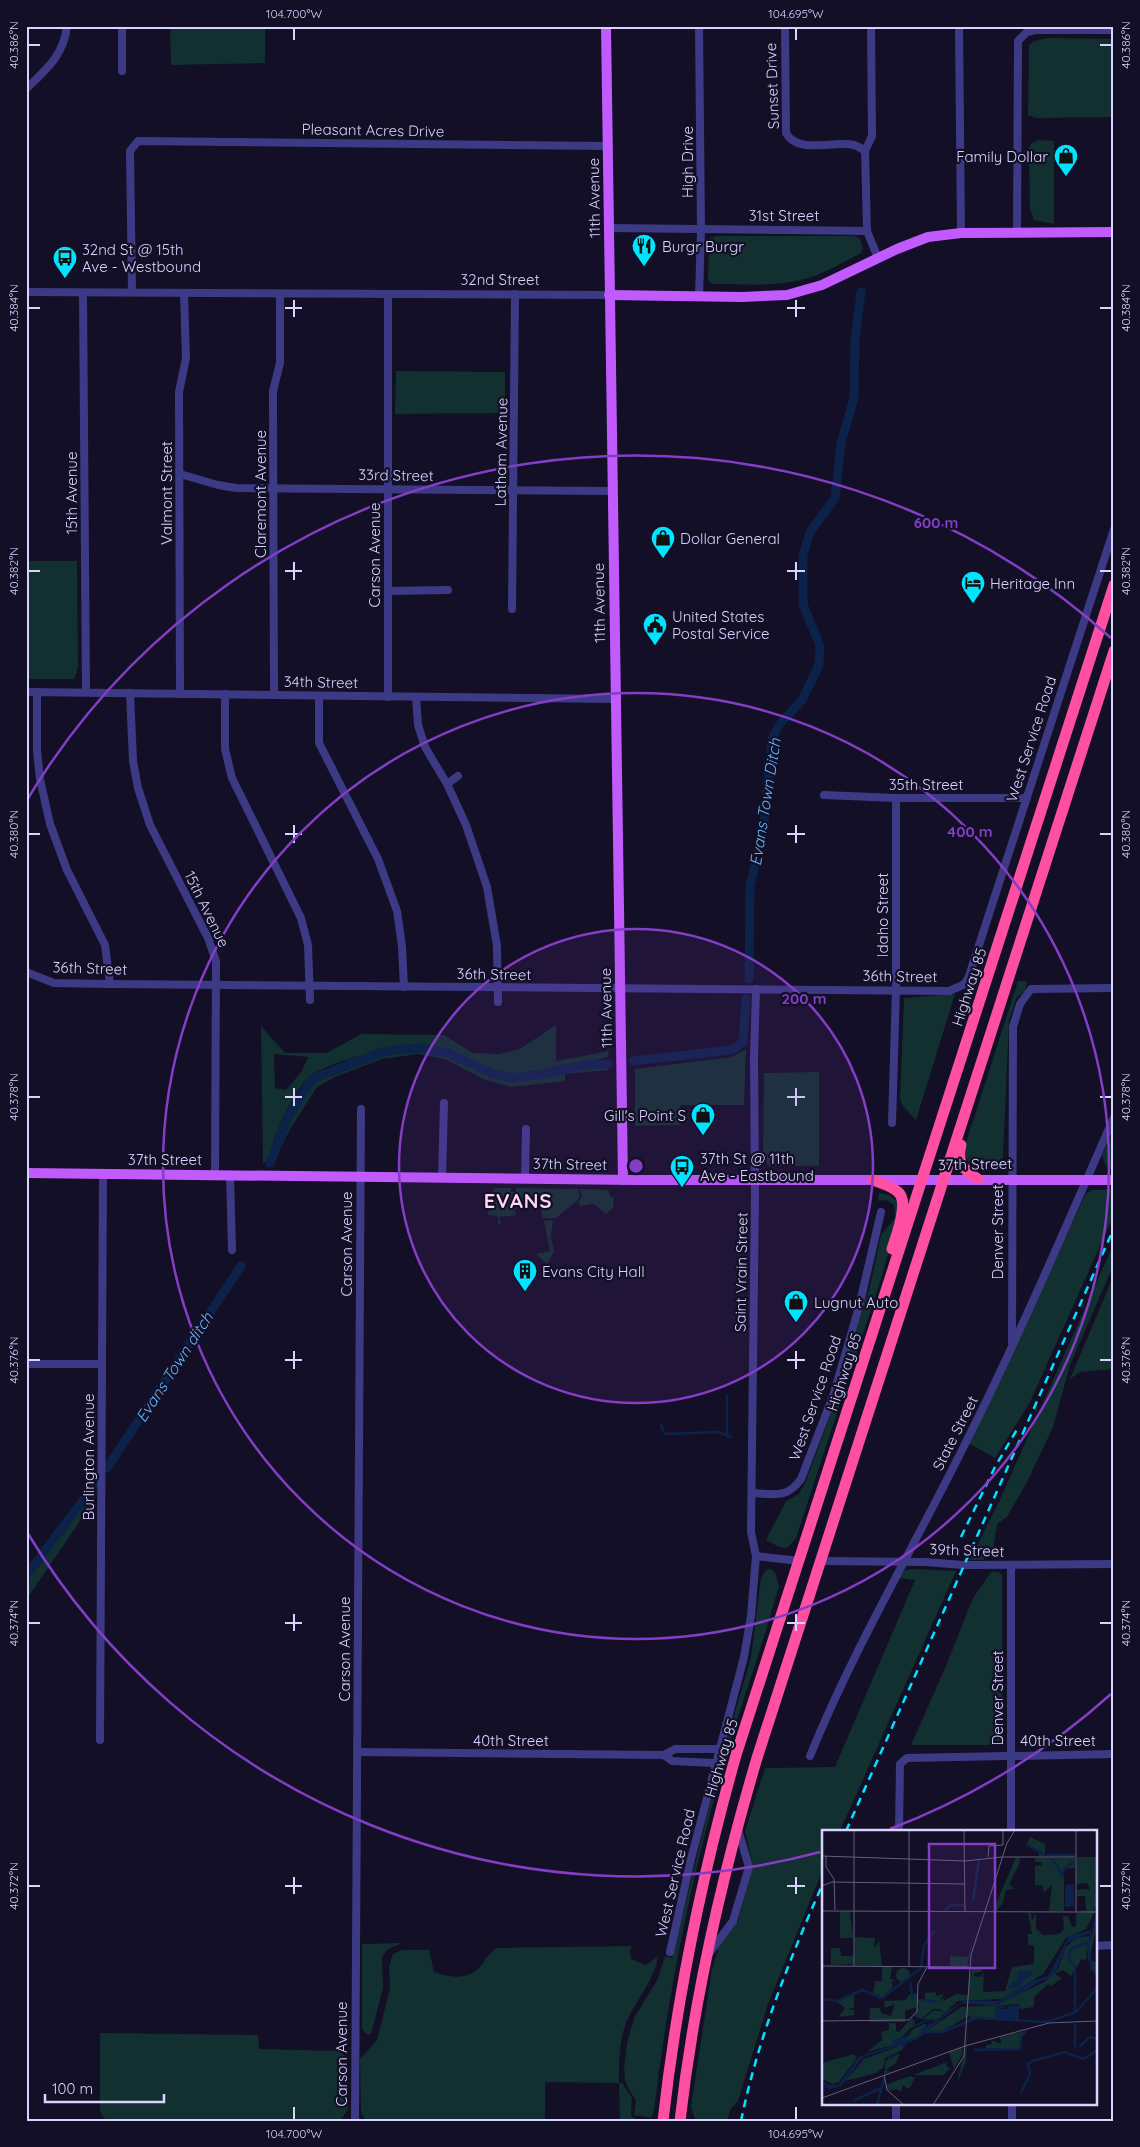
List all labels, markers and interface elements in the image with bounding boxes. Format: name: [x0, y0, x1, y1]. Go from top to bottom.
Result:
text: 104.700°W: [266, 6, 322, 21]
text: 104.695°W: [768, 6, 824, 21]
text: 40.386°N: [6, 21, 21, 69]
text: 40.386°N: [1118, 21, 1133, 69]
street label: Sunset Drive: [761, 42, 783, 130]
street label: Pleasant Acres Drive: [302, 119, 444, 141]
street label: High Drive: [678, 126, 697, 198]
shop icon: Family Dollar: [1053, 143, 1079, 177]
place label: Family Dollar: [956, 147, 1048, 166]
street label: 11th Avenue: [584, 158, 604, 238]
street label: 31st Street: [749, 206, 819, 225]
restaurant icon: Burgr Burgr: [631, 233, 657, 267]
place label: Burgr Burgr: [662, 237, 744, 256]
place label: 32nd St @ 15th Ave - Westbound: [82, 240, 201, 276]
bus stop icon: 32nd St @ 15th Ave - Westbound: [52, 245, 78, 279]
street label: 32nd Street: [460, 270, 540, 289]
text: 40.384°N: [6, 284, 21, 332]
text: 40.384°N: [1118, 284, 1133, 332]
street label: Latham Avenue: [491, 397, 511, 507]
street label: Claremont Avenue: [251, 430, 270, 558]
street label: Valmont Street: [157, 441, 176, 545]
street label: 15th Avenue: [62, 452, 81, 534]
street label: 33rd Street: [358, 465, 434, 485]
street label: Carson Avenue: [365, 503, 384, 607]
text: 600 m: [914, 513, 958, 532]
shop icon: Dollar General: [650, 525, 676, 559]
place label: Dollar General: [680, 529, 780, 548]
text: 40.382°N: [6, 547, 21, 595]
text: 40.382°N: [1118, 547, 1133, 595]
street label: 11th Avenue: [589, 563, 609, 643]
hotel icon: Heritage Inn: [960, 570, 986, 604]
place label: Heritage Inn: [990, 574, 1075, 593]
place label: United States Postal Service: [672, 607, 769, 643]
public building icon: United States Postal Service: [642, 612, 668, 646]
street label: 34th Street: [284, 672, 358, 692]
street label: West Service Road: [1002, 674, 1060, 804]
water label: Evans Town Ditch: [745, 736, 785, 867]
street label: 35th Street: [889, 775, 963, 794]
text: 40.380°N: [6, 810, 21, 858]
text: 40.380°N: [1118, 810, 1133, 858]
text: 400 m: [947, 822, 993, 841]
street label: 15th Avenue: [180, 868, 234, 950]
street label: Idaho Street: [873, 873, 892, 957]
street label: Highway 85: [947, 945, 991, 1029]
street label: 36th Street: [52, 957, 128, 979]
street label: 36th Street: [457, 964, 531, 984]
street label: 36th Street: [863, 966, 937, 986]
street label: 11th Avenue: [596, 968, 616, 1048]
text: 200 m: [782, 989, 827, 1008]
text: 40.378°N: [6, 1073, 21, 1121]
text: 40.378°N: [1118, 1073, 1133, 1121]
shop icon: Gill's Point S: [690, 1102, 716, 1136]
place label: Gill's Point S: [604, 1106, 686, 1125]
place label: 37th St @ 11th Ave - Eastbound: [700, 1149, 814, 1185]
street label: 37th Street: [128, 1150, 202, 1169]
street label: 37th Street: [533, 1154, 607, 1174]
bus stop icon: 37th St @ 11th Ave - Eastbound: [669, 1154, 695, 1188]
street label: 37th Street: [938, 1154, 1012, 1174]
centre of rings: [627, 1157, 645, 1175]
street label: Denver Street: [988, 1184, 1007, 1280]
district label: EVANS: [484, 1188, 552, 1213]
street label: Carson Avenue: [337, 1192, 356, 1296]
street label: Saint Vrain Street: [730, 1212, 752, 1332]
building icon: Evans City Hall: [512, 1258, 538, 1292]
place label: Evans City Hall: [542, 1262, 645, 1281]
shop icon: Lugnut Auto: [783, 1289, 809, 1323]
place label: Lugnut Auto: [814, 1293, 898, 1312]
water label: Evans Town ditch: [131, 1308, 217, 1426]
street label: Highway 85: [822, 1330, 866, 1414]
street label: West Service Road: [785, 1333, 845, 1463]
text: 40.376°N: [6, 1337, 21, 1383]
text: 40.376°N: [1118, 1337, 1133, 1383]
street label: State Street: [928, 1393, 982, 1473]
street label: Burlington Avenue: [79, 1394, 98, 1520]
street label: 39th Street: [929, 1539, 1005, 1561]
street label: Carson Avenue: [335, 1597, 354, 1701]
text: 40.374°N: [6, 1600, 21, 1646]
text: 40.374°N: [1118, 1600, 1133, 1646]
street label: Denver Street: [988, 1650, 1007, 1746]
street label: Highway 85: [700, 1716, 742, 1800]
street label: 40th Street: [473, 1731, 549, 1750]
street label: 40th Street: [1020, 1731, 1096, 1750]
street label: West Service Road: [651, 1807, 699, 1939]
inset map: [822, 1830, 1098, 2104]
text: 40.372°N: [6, 1862, 21, 1910]
text: 40.372°N: [1118, 1862, 1133, 1910]
street label: Carson Avenue: [332, 2002, 351, 2106]
scale bar: [45, 2072, 164, 2104]
text: 100 m: [52, 2079, 93, 2098]
text: 104.700°W: [266, 2126, 322, 2141]
text: 104.695°W: [768, 2126, 824, 2141]

